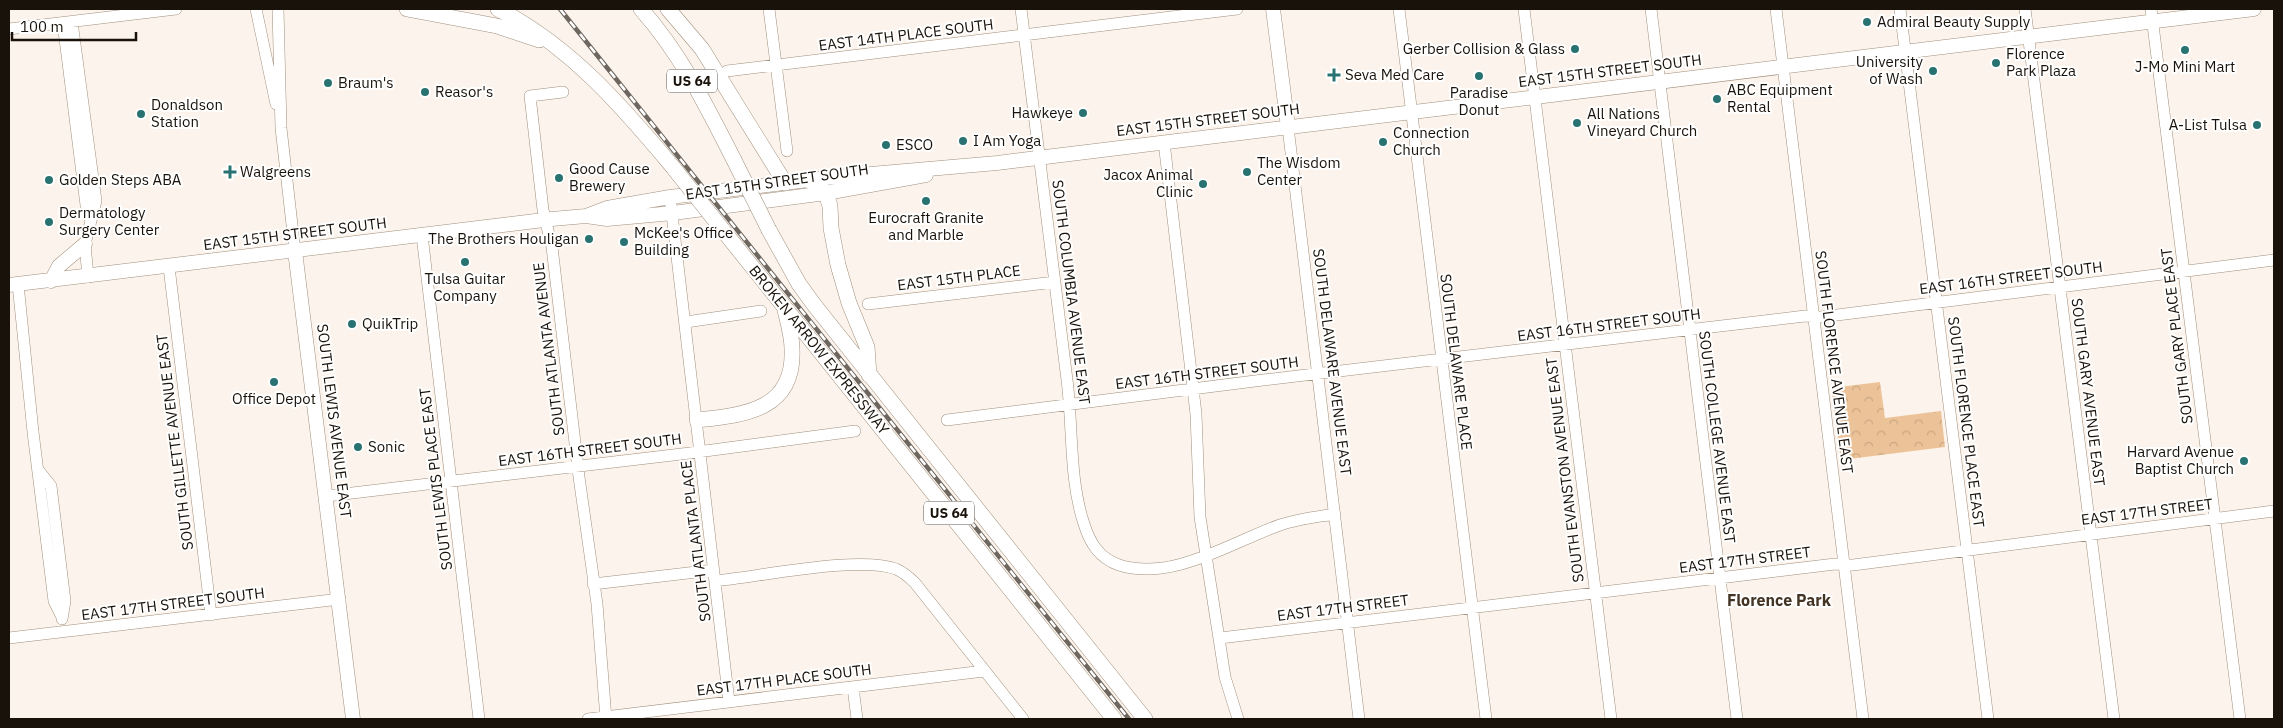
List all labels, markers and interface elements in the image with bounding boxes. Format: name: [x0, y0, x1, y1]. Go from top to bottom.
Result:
scale bar: [12, 10, 136, 42]
place label: Admiral Beauty Supply: [1877, 12, 2031, 31]
street label: EAST 14TH PLACE SOUTH: [817, 14, 995, 55]
marker: Admiral Beauty Supply: [1861, 16, 1873, 28]
text: 100 m: [20, 17, 64, 36]
place label: Gerber Collision & Glass: [1403, 39, 1565, 58]
marker: Gerber Collision & Glass: [1569, 43, 1581, 55]
place label: Florence Park Plaza: [2006, 44, 2076, 80]
marker: J-Mo Mini Mart: [2179, 44, 2191, 56]
street label: EAST 15TH STREET SOUTH: [1517, 50, 1703, 91]
place label: University of Wash: [1856, 52, 1924, 88]
marker: Florence Park Plaza: [1990, 57, 2002, 69]
place label: J-Mo Mini Mart: [2135, 57, 2235, 76]
place label: Seva Med Care: [1345, 65, 1444, 84]
marker: University of Wash: [1927, 65, 1939, 77]
marker: Seva Med Care: [1327, 68, 1341, 82]
road number: US 64: [667, 70, 717, 92]
marker: Paradise Donut: [1473, 70, 1485, 82]
place label: Braum's: [338, 73, 394, 92]
marker: Braum's: [322, 77, 334, 89]
place label: ABC Equipment Rental: [1727, 80, 1833, 116]
place label: Reasor's: [435, 82, 493, 101]
place label: Paradise Donut: [1450, 83, 1508, 119]
marker: Reasor's: [419, 86, 431, 98]
marker: ABC Equipment Rental: [1711, 93, 1723, 105]
place label: Donaldson Station: [151, 95, 223, 131]
street label: EAST 15TH STREET SOUTH: [1115, 99, 1301, 140]
place label: Hawkeye: [1011, 103, 1073, 122]
place label: All Nations Vineyard Church: [1587, 104, 1697, 140]
marker: Hawkeye: [1077, 107, 1089, 119]
marker: Donaldson Station: [135, 108, 147, 120]
place label: A-List Tulsa: [2169, 115, 2247, 134]
marker: All Nations Vineyard Church: [1571, 117, 1583, 129]
marker: A-List Tulsa: [2251, 119, 2263, 131]
place label: Connection Church: [1393, 123, 1469, 159]
place label: I Am Yoga: [973, 131, 1041, 150]
place label: ESCO: [896, 135, 933, 154]
marker: I Am Yoga: [957, 135, 969, 147]
marker: Connection Church: [1377, 136, 1389, 148]
marker: ESCO: [880, 139, 892, 151]
place label: The Wisdom Center: [1257, 153, 1341, 189]
place label: Good Cause Brewery: [569, 159, 650, 195]
street label: EAST 15TH STREET SOUTH: [684, 159, 870, 204]
place label: Walgreens: [240, 162, 311, 181]
place label: Jacox Animal Clinic: [1103, 165, 1193, 201]
marker: Walgreens: [224, 166, 236, 178]
marker: The Wisdom Center: [1241, 166, 1253, 178]
place label: Golden Steps ABA: [59, 170, 182, 189]
marker: Good Cause Brewery: [553, 172, 565, 184]
marker: Golden Steps ABA: [43, 174, 55, 186]
marker: Jacox Animal Clinic: [1197, 178, 1209, 190]
street label: SOUTH COLUMBIA AVENUE EAST: [1048, 179, 1095, 406]
marker: Eurocraft Granite and Marble: [920, 195, 932, 207]
place label: Dermatology Surgery Center: [59, 203, 160, 239]
place label: Eurocraft Granite and Marble: [868, 208, 984, 244]
street label: EAST 15TH STREET SOUTH: [202, 213, 388, 254]
marker: Dermatology Surgery Center: [43, 216, 55, 228]
place label: McKee's Office Building: [634, 223, 733, 259]
place label: The Brothers Houligan: [428, 229, 579, 248]
marker: The Brothers Houligan: [583, 233, 595, 245]
marker: McKee's Office Building: [618, 236, 630, 248]
street label: SOUTH DELAWARE AVENUE EAST: [1309, 247, 1356, 477]
street label: SOUTH GARY PLACE EAST: [2156, 247, 2197, 425]
street label: SOUTH FLORENCE AVENUE EAST: [1811, 249, 1858, 475]
marker: Tulsa Guitar Company: [459, 256, 471, 268]
street label: EAST 16TH STREET SOUTH: [1918, 257, 2104, 298]
street label: SOUTH ATLANTA AVENUE: [528, 261, 569, 437]
street label: BROKEN ARROW EXPRESSWAY: [745, 261, 894, 438]
street label: EAST 15TH PLACE: [896, 261, 1022, 294]
place label: Tulsa Guitar Company: [425, 269, 506, 305]
street label: SOUTH DELAWARE PLACE: [1436, 273, 1477, 451]
street label: SOUTH GARY AVENUE EAST: [2068, 297, 2110, 487]
street label: EAST 16TH STREET SOUTH: [1516, 304, 1702, 345]
place label: QuikTrip: [362, 314, 418, 333]
street label: SOUTH FLORENCE PLACE EAST: [1944, 315, 1989, 529]
marker: QuikTrip: [346, 318, 358, 330]
street label: SOUTH LEWIS AVENUE EAST: [313, 323, 356, 520]
street label: SOUTH COLLEGE AVENUE EAST: [1695, 330, 1740, 545]
street label: SOUTH GILLETTE AVENUE EAST: [152, 332, 197, 551]
street label: EAST 16TH STREET SOUTH: [1114, 352, 1300, 393]
street label: SOUTH EVANSTON AVENUE EAST: [1541, 356, 1588, 584]
marker: Office Depot: [268, 376, 280, 388]
street label: SOUTH LEWIS PLACE EAST: [415, 386, 456, 571]
place label: Office Depot: [232, 389, 316, 408]
street label: EAST 16TH STREET SOUTH: [497, 429, 683, 470]
place label: Sonic: [368, 437, 405, 456]
marker: Sonic: [352, 441, 364, 453]
place label: Harvard Avenue Baptist Church: [2127, 442, 2234, 478]
marker: Harvard Avenue Baptist Church: [2238, 455, 2250, 467]
street label: SOUTH ATLANTA PLACE: [676, 459, 715, 623]
street label: EAST 17TH STREET: [2080, 494, 2214, 529]
road number: US 64: [924, 502, 974, 524]
street label: EAST 17TH STREET: [1678, 542, 1812, 577]
street label: EAST 17TH STREET SOUTH: [80, 583, 266, 624]
street label: EAST 17TH STREET: [1276, 590, 1410, 625]
district label: Florence Park: [1727, 590, 1832, 610]
street label: EAST 17TH PLACE SOUTH: [695, 659, 873, 700]

